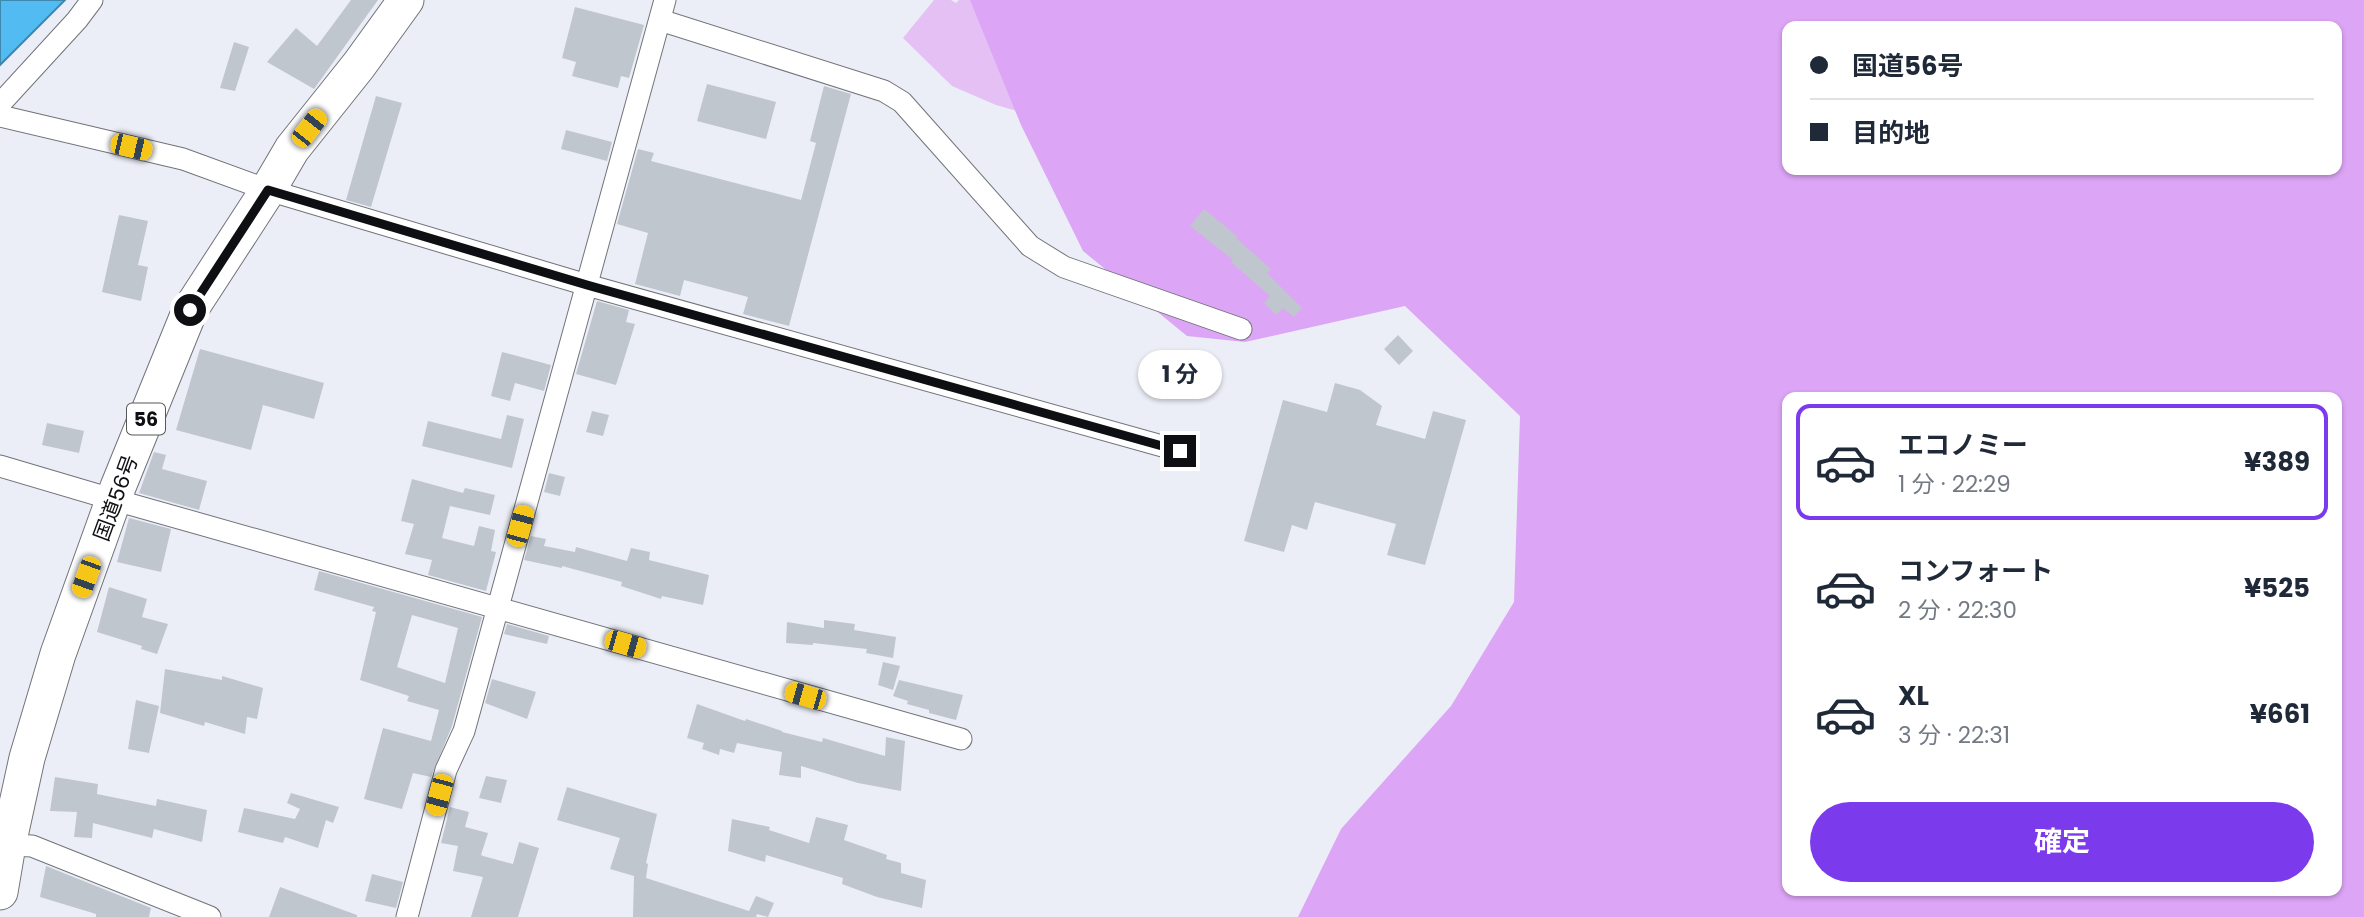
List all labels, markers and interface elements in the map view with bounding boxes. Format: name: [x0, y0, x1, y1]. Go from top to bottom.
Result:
text: 国道56号: [1852, 48, 1963, 84]
car: [288, 105, 331, 151]
text: 目的地: [1852, 115, 1930, 151]
car: [109, 132, 154, 162]
route start: [174, 294, 206, 326]
callout: 1 分: [1138, 350, 1222, 398]
text: 1 分: [1162, 358, 1198, 390]
road number: 56: [127, 404, 165, 434]
text: エコノミー: [1898, 427, 2028, 463]
icon: car: [1814, 431, 1877, 494]
route end: [1164, 435, 1196, 467]
text: ¥389: [2244, 444, 2310, 480]
street label: 国道56号: [87, 451, 144, 545]
text: 1 分 · 22:29: [1898, 468, 2011, 500]
car: [505, 503, 536, 549]
text: コンフォート: [1898, 553, 2053, 589]
car: [69, 554, 104, 600]
icon: car: [1814, 557, 1877, 620]
text: ¥525: [2244, 570, 2310, 606]
text: 2 分 · 22:30: [1898, 594, 2017, 626]
car: [602, 628, 649, 660]
text: XL: [1898, 678, 1929, 714]
car: [782, 680, 829, 712]
icon: car: [1814, 683, 1877, 746]
text: ¥661: [2250, 696, 2310, 732]
text: 3 分 · 22:31: [1898, 719, 2010, 751]
car: [424, 772, 455, 818]
button: 確定: [1810, 802, 2314, 882]

